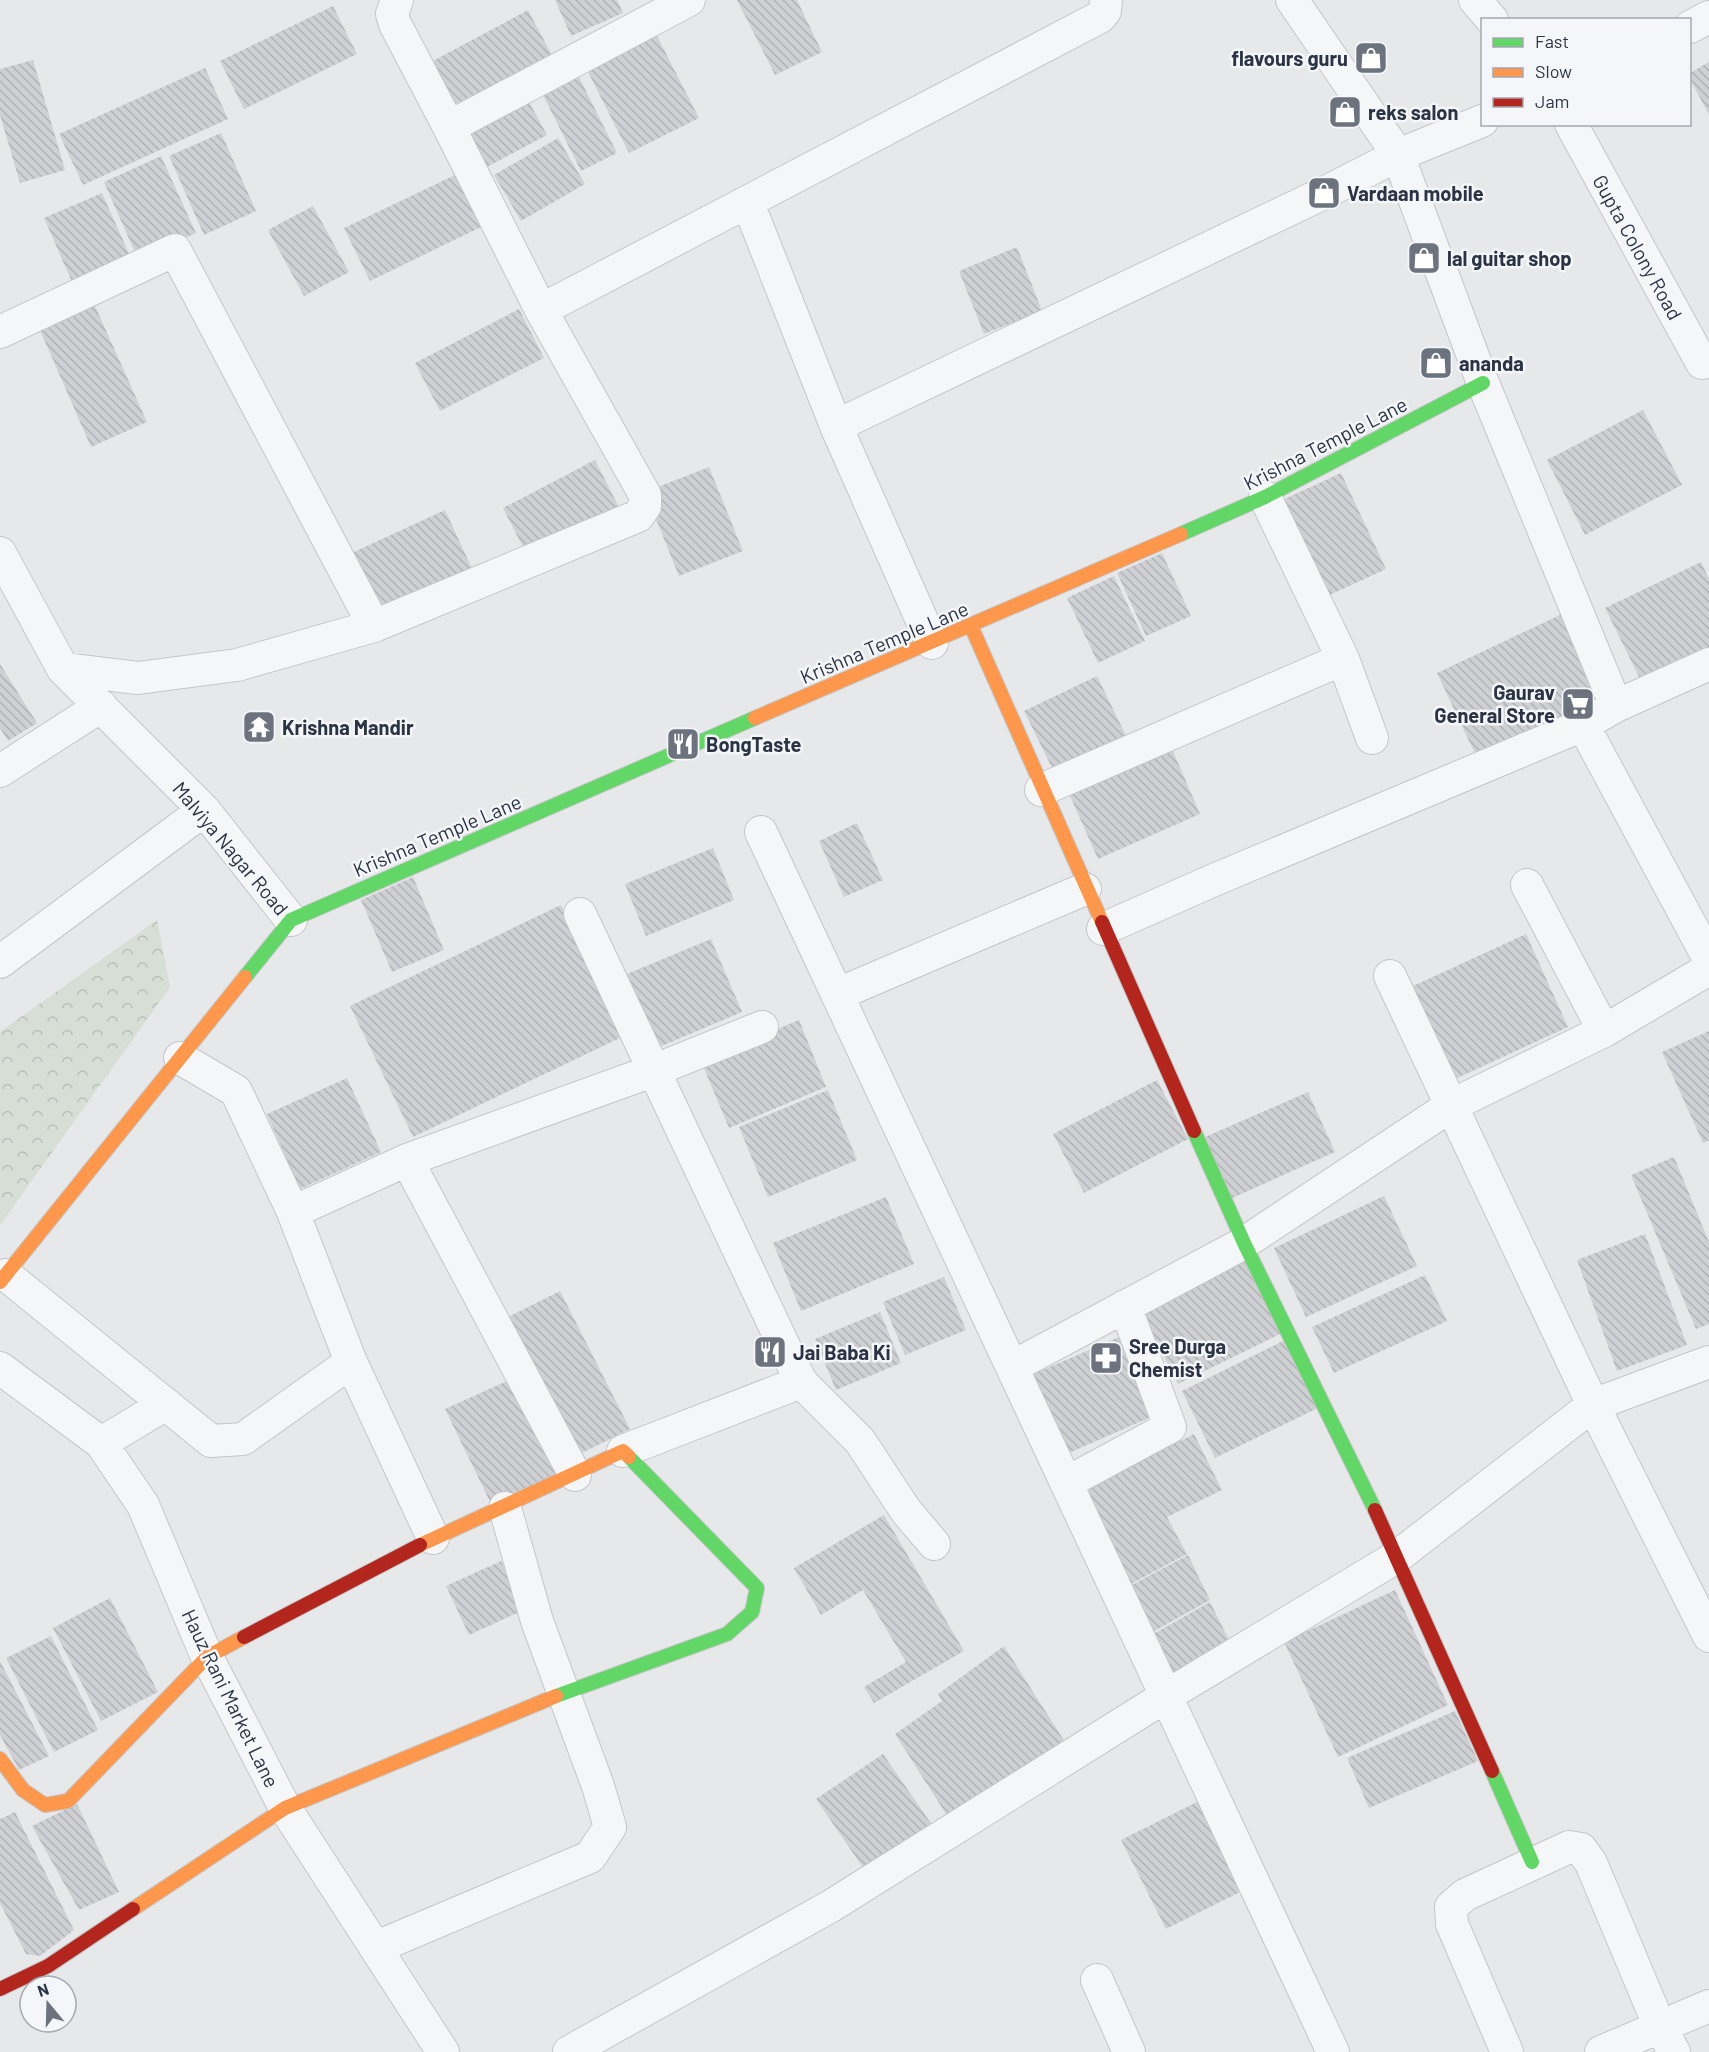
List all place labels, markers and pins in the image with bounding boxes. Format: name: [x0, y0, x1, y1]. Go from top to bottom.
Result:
shop icon: flavours guru: [1353, 40, 1389, 76]
place label: flavours guru: [1231, 46, 1348, 70]
shop icon: reks salon: [1327, 94, 1363, 130]
place label: reks salon: [1368, 100, 1458, 124]
shop icon: Vardaan mobile: [1306, 175, 1342, 211]
place label: Vardaan mobile: [1347, 181, 1484, 205]
shop icon: lal guitar shop: [1406, 240, 1442, 276]
place label: lal guitar shop: [1447, 246, 1572, 270]
shop icon: ananda: [1418, 345, 1454, 381]
place label: ananda: [1459, 351, 1524, 375]
place label: Gaurav General Store: [1434, 680, 1555, 727]
supermarket icon: Gaurav General Store: [1560, 686, 1596, 722]
temple icon: Krishna Mandir: [241, 709, 277, 745]
place label: Krishna Mandir: [282, 715, 414, 739]
restaurant icon: BongTaste: [665, 726, 701, 762]
place label: BongTaste: [706, 732, 802, 756]
restaurant icon: Jai Baba Ki: [752, 1334, 788, 1370]
place label: Sree Durga Chemist: [1129, 1334, 1226, 1381]
place label: Jai Baba Ki: [793, 1340, 891, 1364]
pharmacy icon: Sree Durga Chemist: [1088, 1340, 1124, 1376]

